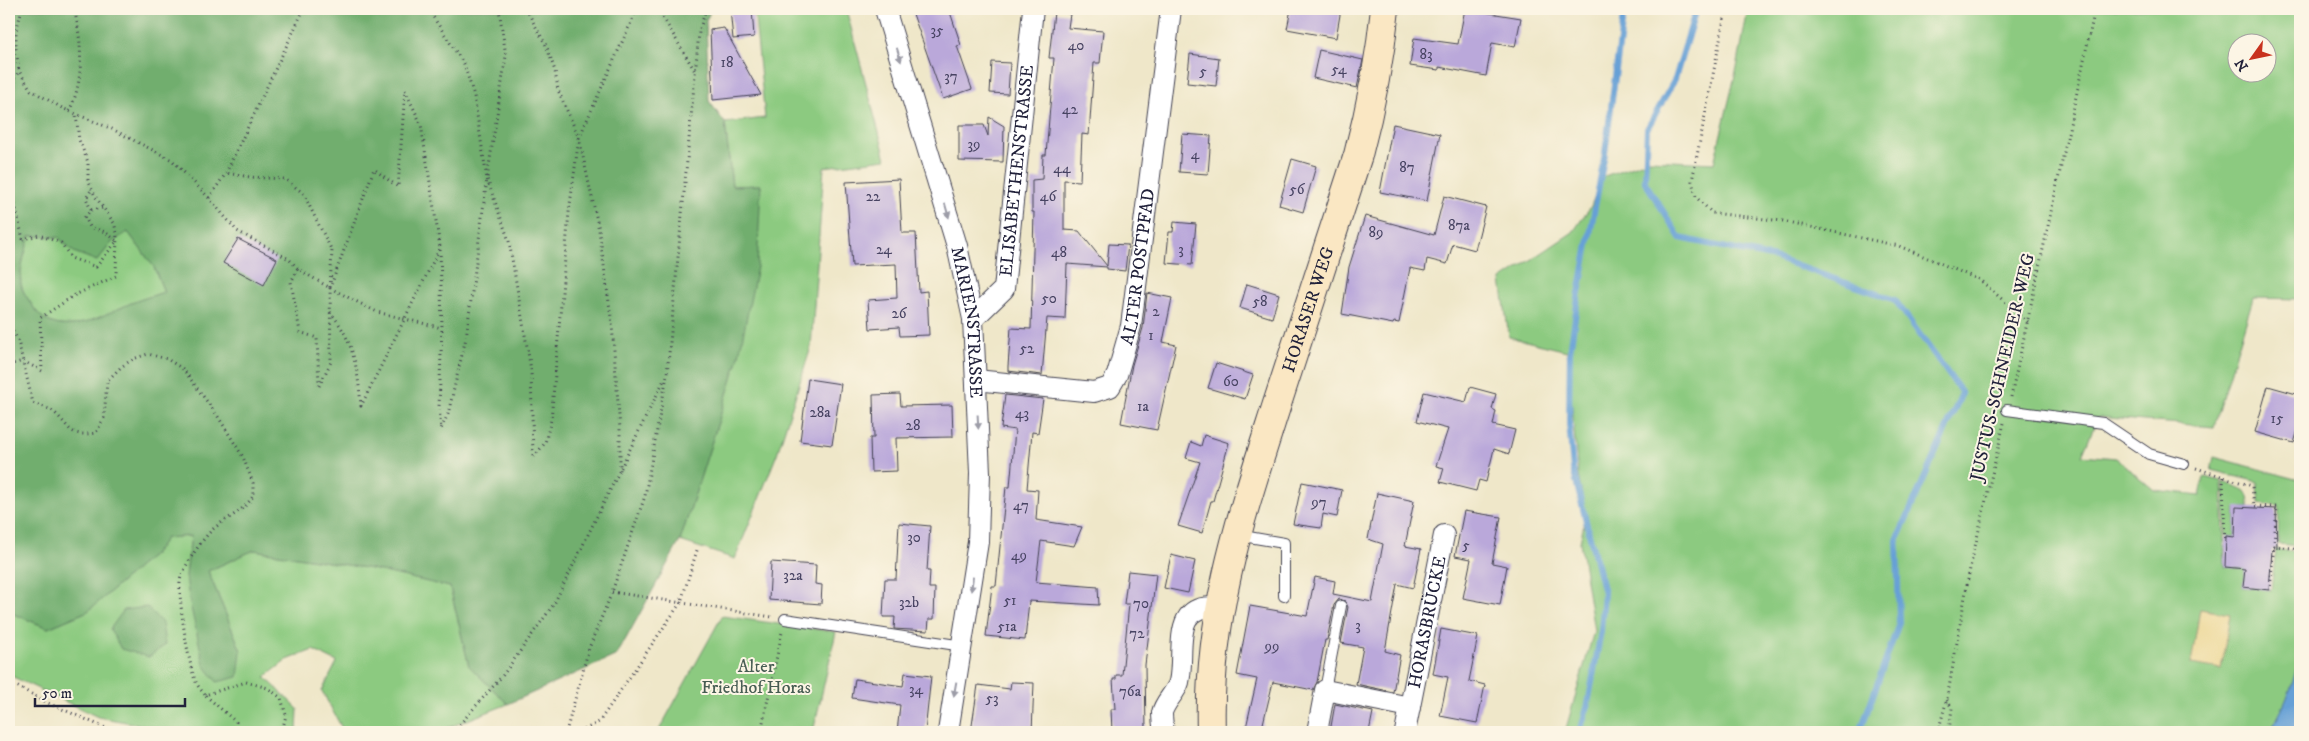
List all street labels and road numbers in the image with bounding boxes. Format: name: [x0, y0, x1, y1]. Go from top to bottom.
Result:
street label: ELISABETHENSTRASSE: [995, 64, 1039, 278]
street label: ALTER POSTPFAD: [1116, 187, 1160, 348]
street label: HORASER WEG: [1278, 244, 1340, 375]
street label: MARIENSTRASSE: [945, 245, 987, 399]
street label: JUSTUS-SCHNEIDER-WEG: [1966, 251, 2040, 485]
street label: HORASBRÜCKE: [1404, 554, 1452, 690]

